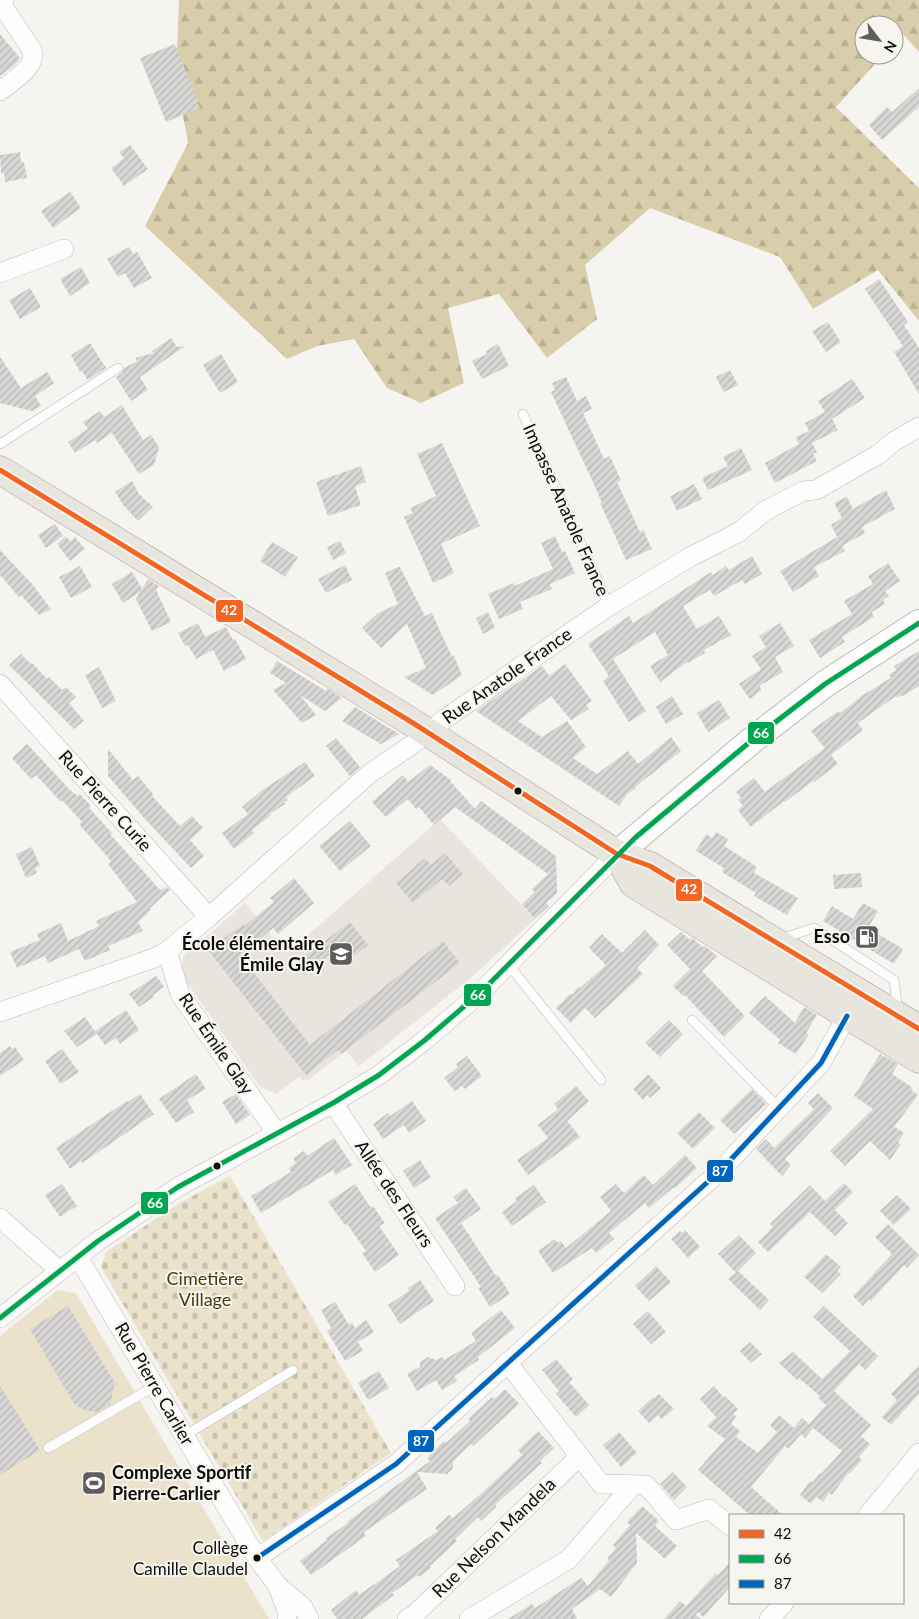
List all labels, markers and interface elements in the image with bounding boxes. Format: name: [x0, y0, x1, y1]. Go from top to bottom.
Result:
north arrow: [854, 15, 904, 65]
text: N: [881, 38, 901, 56]
street label: Impasse Anatole France: [519, 420, 615, 599]
line badge: 42: [215, 599, 244, 623]
text: 42: [221, 601, 237, 618]
street label: Rue Anatole France: [437, 622, 575, 728]
line badge: 66: [747, 721, 775, 745]
text: 66: [753, 724, 769, 741]
street label: Rue Pierre Curie: [54, 745, 157, 856]
unlabelled marker: [513, 786, 523, 796]
line badge: 42: [675, 878, 703, 902]
text: 42: [681, 880, 697, 897]
fuel station icon: Esso: [854, 924, 880, 950]
place label: Esso: [814, 925, 850, 947]
place label: École élémentaire Émile Glay: [182, 932, 324, 975]
school or university icon: École élémentaire Émile Glay: [328, 941, 354, 967]
line badge: 66: [463, 983, 492, 1007]
text: 66: [470, 986, 486, 1003]
street label: Rue Émile Glay: [175, 988, 259, 1099]
street label: Allée des Fleurs: [351, 1136, 439, 1251]
line badge: 87: [706, 1159, 734, 1183]
unlabelled marker: [212, 1161, 222, 1171]
text: 87: [712, 1162, 728, 1179]
line badge: 66: [140, 1191, 169, 1215]
text: 66: [147, 1194, 163, 1211]
park label: Cimetière Village: [167, 1267, 243, 1310]
street label: Rue Pierre Carlier: [111, 1318, 199, 1449]
line badge: 87: [407, 1429, 435, 1453]
text: 87: [413, 1432, 429, 1449]
place label: Complexe Sportif Pierre-Carlier: [112, 1461, 252, 1504]
sports icon: Complexe Sportif Pierre-Carlier: [81, 1470, 107, 1496]
street label: Rue Nelson Mandela: [427, 1473, 560, 1602]
legend: [729, 1514, 904, 1604]
text: 42: [774, 1524, 791, 1542]
place label: Collège Camille Claudel: [133, 1537, 248, 1579]
text: 66: [774, 1549, 792, 1567]
marker: Collège Camille Claudel: [252, 1553, 262, 1563]
text: 87: [774, 1574, 792, 1592]

